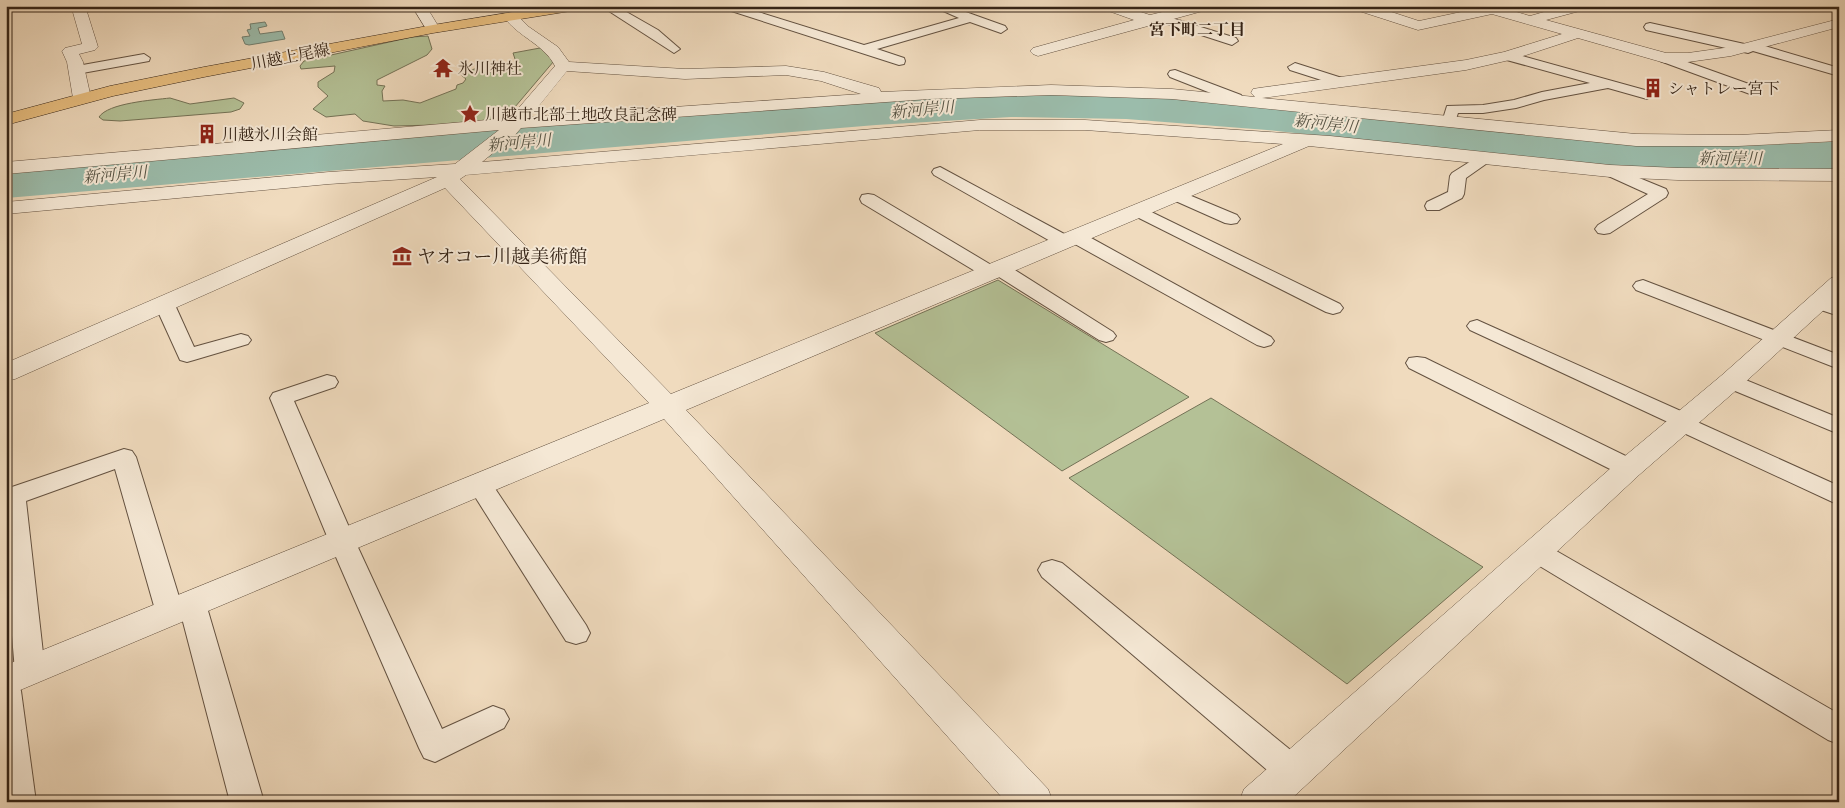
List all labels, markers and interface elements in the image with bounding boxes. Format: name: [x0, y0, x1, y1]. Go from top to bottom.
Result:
district label: 宮下町二丁目: [1149, 19, 1245, 40]
street label: 川越上尾線: [249, 39, 331, 74]
temple icon: 氷川神社: [432, 57, 454, 79]
place label: 氷川神社: [458, 58, 522, 79]
building icon: シャトレー宮下: [1642, 77, 1664, 99]
place label: シャトレー宮下: [1668, 78, 1780, 99]
water label: 新河岸川: [889, 96, 957, 123]
place icon: 川越市北部土地改良記念碑: [459, 103, 481, 125]
place label: 川越市北部土地改良記念碑: [485, 104, 677, 125]
water label: 新河岸川: [1293, 110, 1361, 137]
building icon: 川越氷川会館: [196, 123, 218, 145]
place label: 川越氷川会館: [222, 124, 318, 145]
water label: 新河岸川: [486, 129, 554, 156]
water label: 新河岸川: [1698, 148, 1764, 169]
water label: 新河岸川: [82, 161, 150, 188]
place label: ヤオコー川越美術館: [417, 244, 587, 269]
museum icon: ヤオコー川越美術館: [391, 245, 413, 267]

